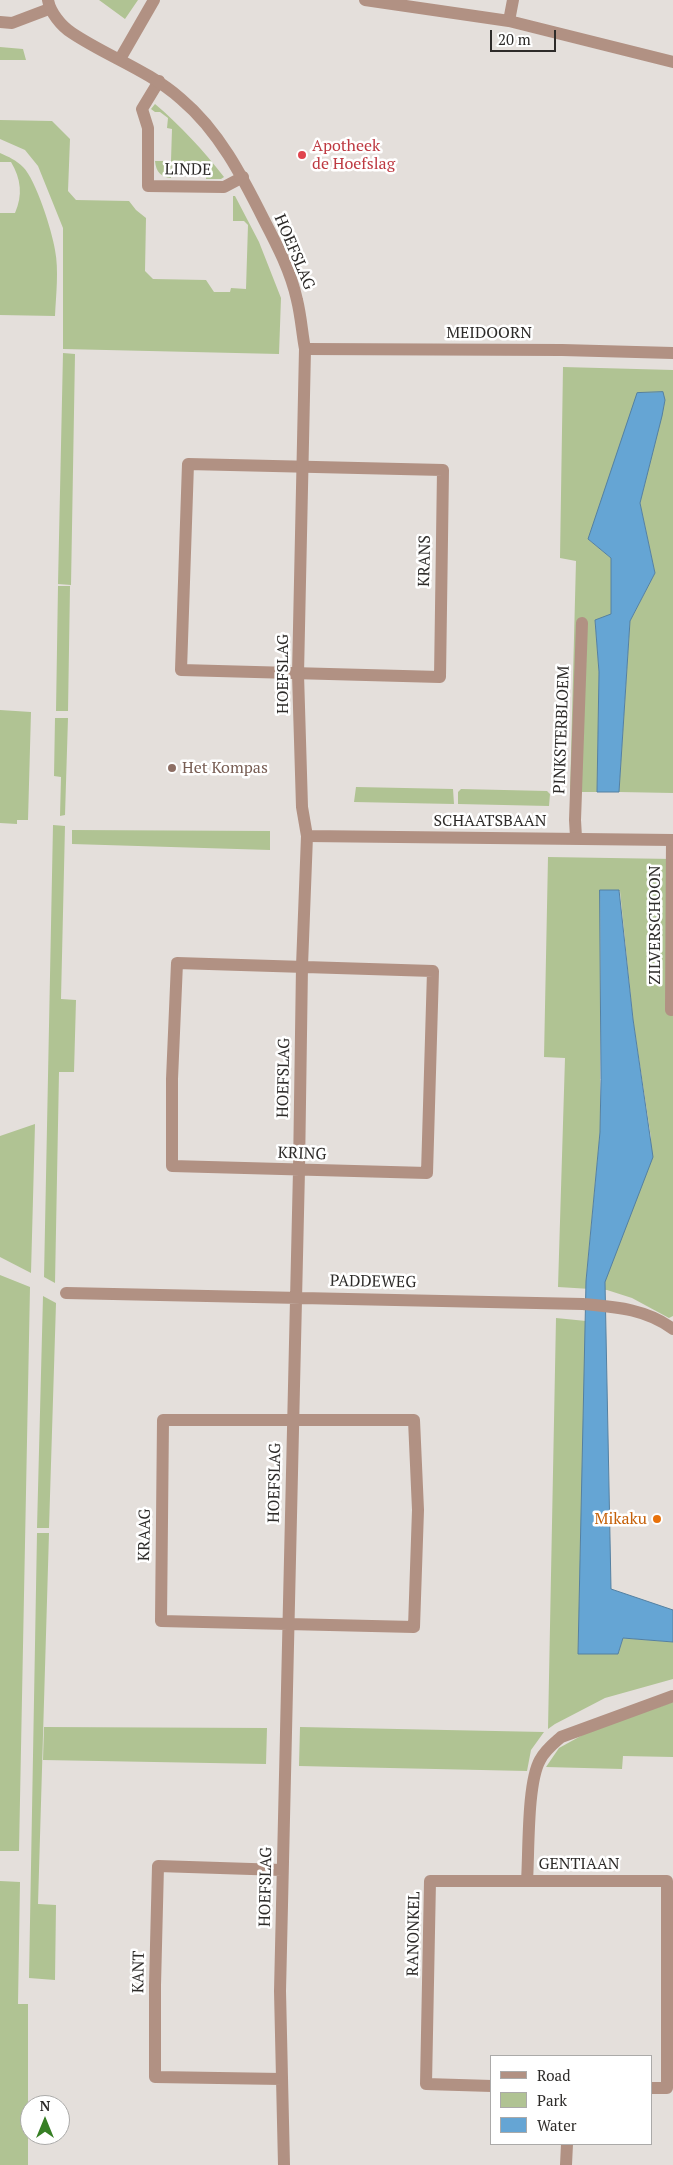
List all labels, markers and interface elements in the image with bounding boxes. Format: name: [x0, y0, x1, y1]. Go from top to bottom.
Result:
scale bar: [493, 20, 559, 52]
text: 20 m: [498, 29, 531, 49]
place label: Apotheek de Hoefslag: [312, 136, 395, 174]
marker: Apotheek de Hoefslag: [296, 149, 308, 161]
street label: LINDE: [164, 160, 212, 180]
street label: HOEFSLAG: [270, 211, 318, 293]
street label: MEIDOORN: [446, 323, 532, 343]
street label: KRANS: [415, 535, 435, 587]
street label: HOEFSLAG: [273, 634, 293, 714]
street label: PINKSTERBLOEM: [550, 665, 574, 795]
place label: Het Kompas: [182, 758, 268, 778]
marker: Het Kompas: [166, 762, 178, 774]
street label: SCHAATSBAAN: [434, 811, 546, 831]
street label: ZILVERSCHOON: [645, 866, 665, 984]
street label: HOEFSLAG: [274, 1038, 294, 1118]
street label: KRING: [277, 1144, 327, 1164]
street label: PADDEWEG: [330, 1272, 416, 1292]
street label: HOEFSLAG: [265, 1443, 285, 1523]
street label: KRAAG: [135, 1509, 155, 1561]
place label: Mikaku: [595, 1509, 647, 1529]
marker: Mikaku: [651, 1513, 663, 1525]
street label: HOEFSLAG: [256, 1847, 276, 1927]
street label: GENTIAAN: [538, 1854, 620, 1874]
street label: RANONKEL: [404, 1891, 424, 1977]
street label: KANT: [129, 1951, 149, 1993]
legend: [490, 2055, 653, 2145]
text: Road: [537, 2065, 570, 2085]
text: Park: [537, 2090, 567, 2110]
north arrow: [20, 2095, 70, 2145]
text: N: [40, 2096, 50, 2115]
text: Water: [537, 2115, 576, 2135]

